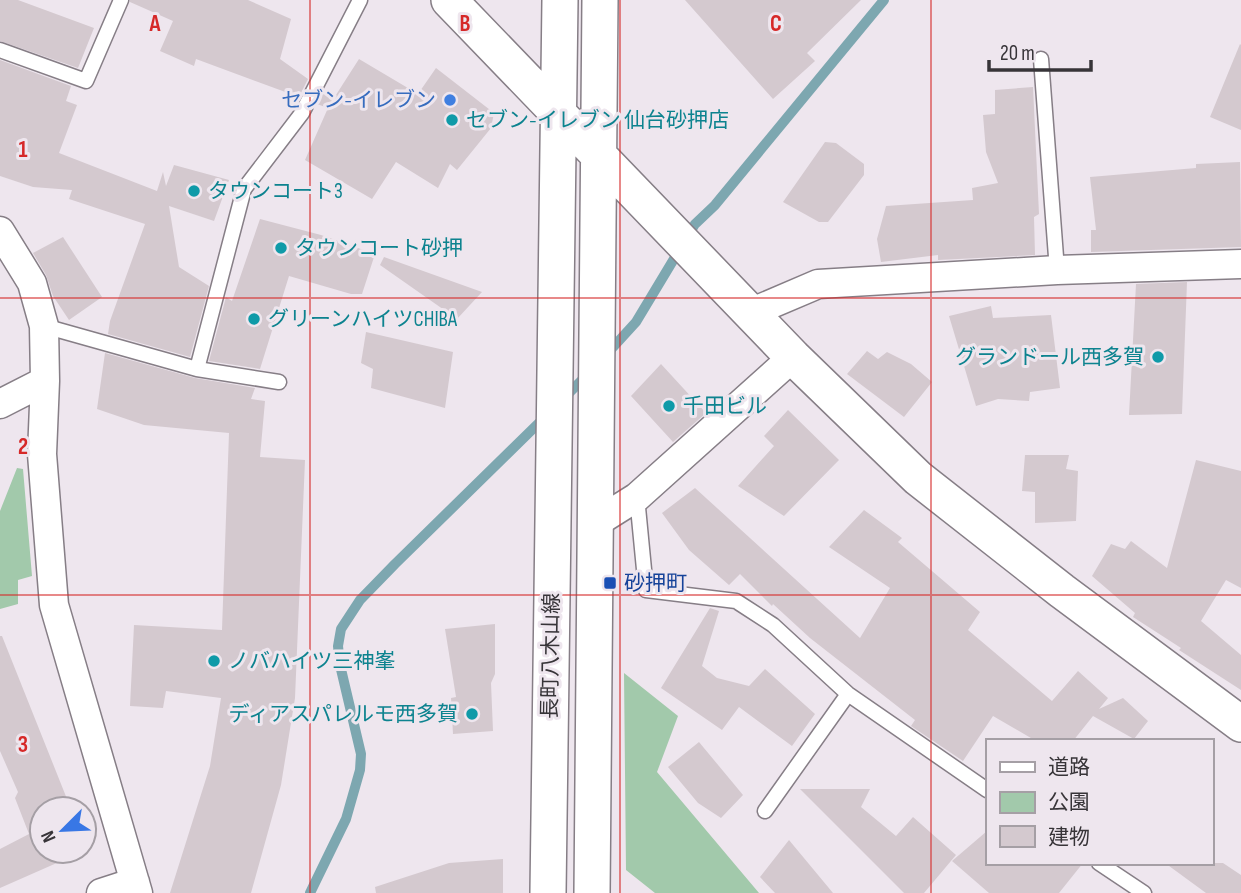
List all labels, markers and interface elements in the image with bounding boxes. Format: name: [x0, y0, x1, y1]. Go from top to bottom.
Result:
text: A: [149, 10, 162, 38]
text: B: [460, 10, 471, 38]
text: C: [770, 10, 782, 38]
scale bar: [989, 28, 1090, 72]
text: 20 m: [1000, 41, 1035, 66]
place label: セブン-イレブン: [281, 88, 436, 113]
marker: セブン-イレブン: [442, 92, 458, 108]
place label: セブン-イレブン 仙台砂押店: [466, 108, 729, 133]
marker: セブン-イレブン 仙台砂押店: [444, 112, 460, 128]
text: 1: [18, 136, 28, 164]
place label: タウンコート3: [208, 179, 343, 204]
marker: タウンコート3: [186, 183, 202, 199]
place label: タウンコート砂押: [295, 236, 463, 261]
marker: タウンコート砂押: [273, 240, 289, 256]
place label: グリーンハイツCHIBA: [268, 307, 458, 332]
marker: グリーンハイツCHIBA: [246, 311, 262, 327]
place label: グランドール西多賀: [955, 345, 1144, 370]
marker: グランドール西多賀: [1150, 349, 1166, 365]
place label: 千田ビル: [683, 394, 767, 419]
marker: 千田ビル: [661, 398, 677, 414]
text: 2: [18, 433, 28, 461]
place label: 砂押町: [624, 571, 687, 596]
marker: 砂押町: [602, 575, 618, 591]
street label: 長町八木山線: [537, 593, 565, 719]
place label: ノバハイツ三神峯: [228, 649, 396, 674]
marker: ノバハイツ三神峯: [206, 653, 222, 669]
place label: ディアスパレルモ西多賀: [228, 702, 458, 727]
marker: ディアスパレルモ西多賀: [464, 706, 480, 722]
text: 3: [18, 731, 28, 759]
legend: [986, 739, 1213, 865]
text: 道路: [1048, 755, 1090, 780]
text: 公園: [1048, 790, 1090, 815]
north arrow: [28, 795, 98, 865]
text: 建物: [1048, 825, 1090, 850]
text: N: [36, 827, 61, 846]

